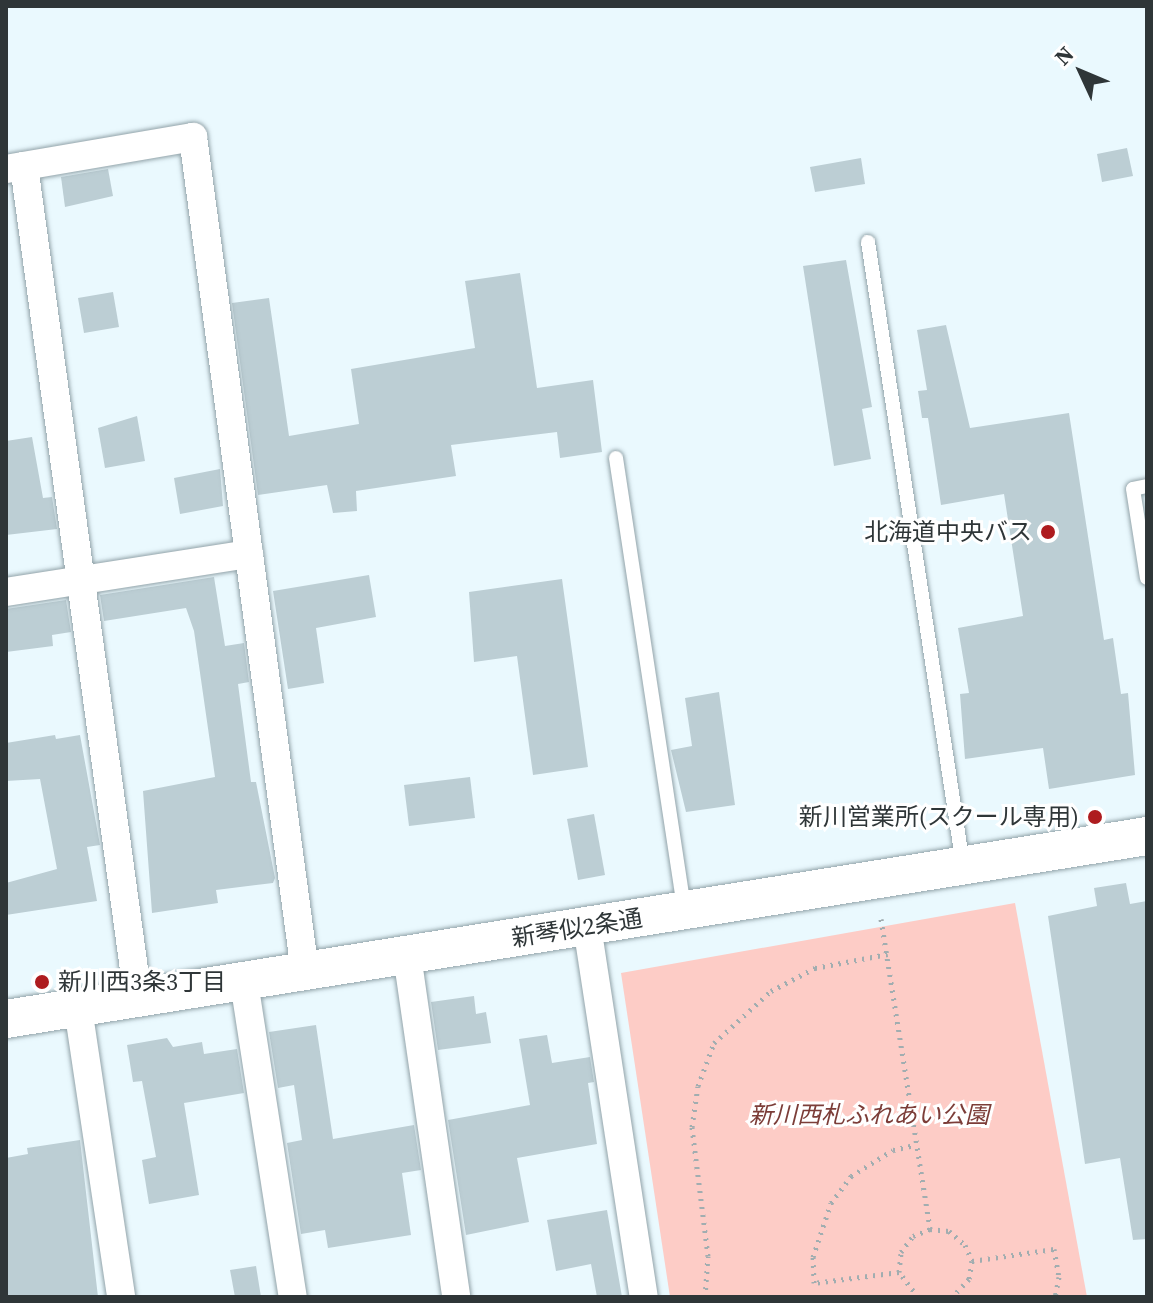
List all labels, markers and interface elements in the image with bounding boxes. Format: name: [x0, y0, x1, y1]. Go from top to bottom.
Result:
north arrow: [1041, 32, 1121, 112]
text: N: [1047, 39, 1080, 72]
place label: 北海道中央バス: [864, 518, 1032, 546]
marker: 北海道中央バス: [1039, 523, 1057, 541]
place label: 新川営業所(スクール専用): [799, 803, 1079, 831]
marker: 新川営業所(スクール専用): [1086, 808, 1104, 826]
street label: 新琴似2条通: [510, 903, 644, 953]
place label: 新川西3条3丁目: [58, 968, 226, 996]
marker: 新川西3条3丁目: [33, 973, 51, 991]
park label: 新川西札ふれあい公園: [749, 1101, 989, 1129]

